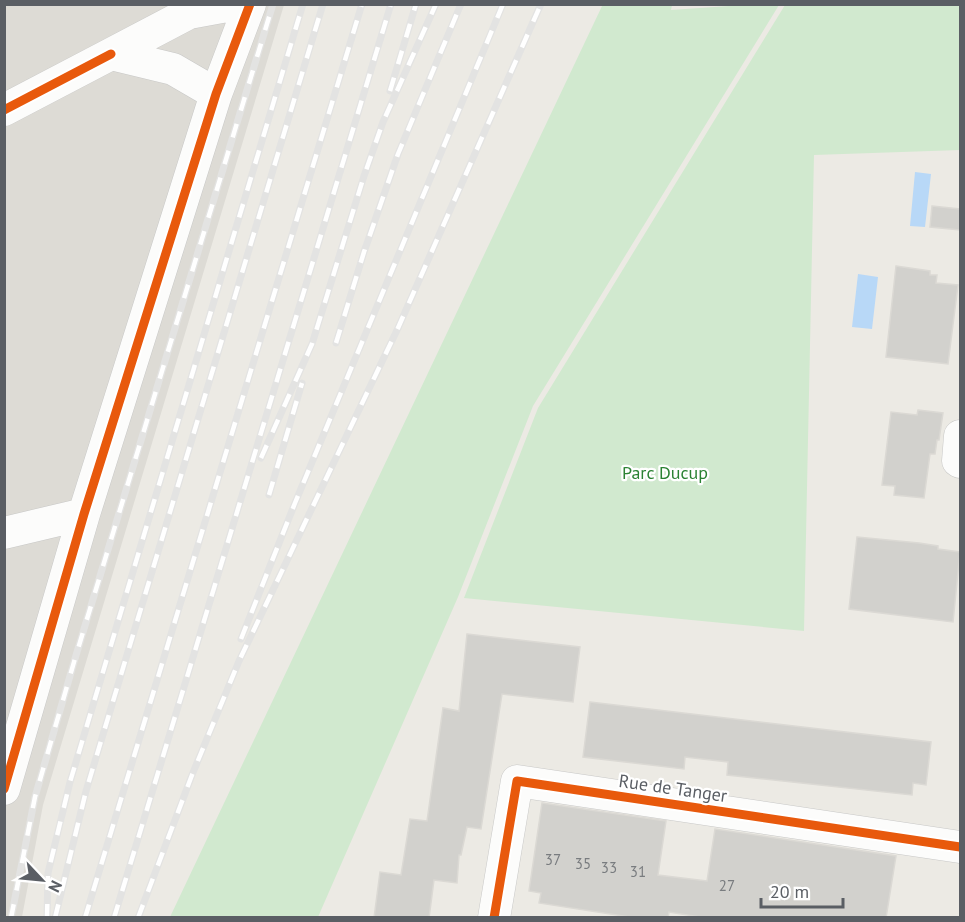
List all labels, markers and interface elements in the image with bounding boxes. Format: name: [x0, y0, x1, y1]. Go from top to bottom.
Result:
park label: Parc Ducup: [622, 461, 708, 484]
street label: Rue de Tanger: [617, 769, 729, 807]
north arrow: [12, 850, 72, 910]
house number: 37: [545, 850, 561, 869]
house number: 35: [575, 854, 591, 873]
house number: 33: [601, 858, 617, 877]
house number: 31: [630, 862, 646, 881]
scale bar: [761, 871, 844, 909]
house number: 27: [719, 876, 735, 895]
text: N: [44, 877, 67, 896]
text: 20 m: [770, 880, 809, 903]

